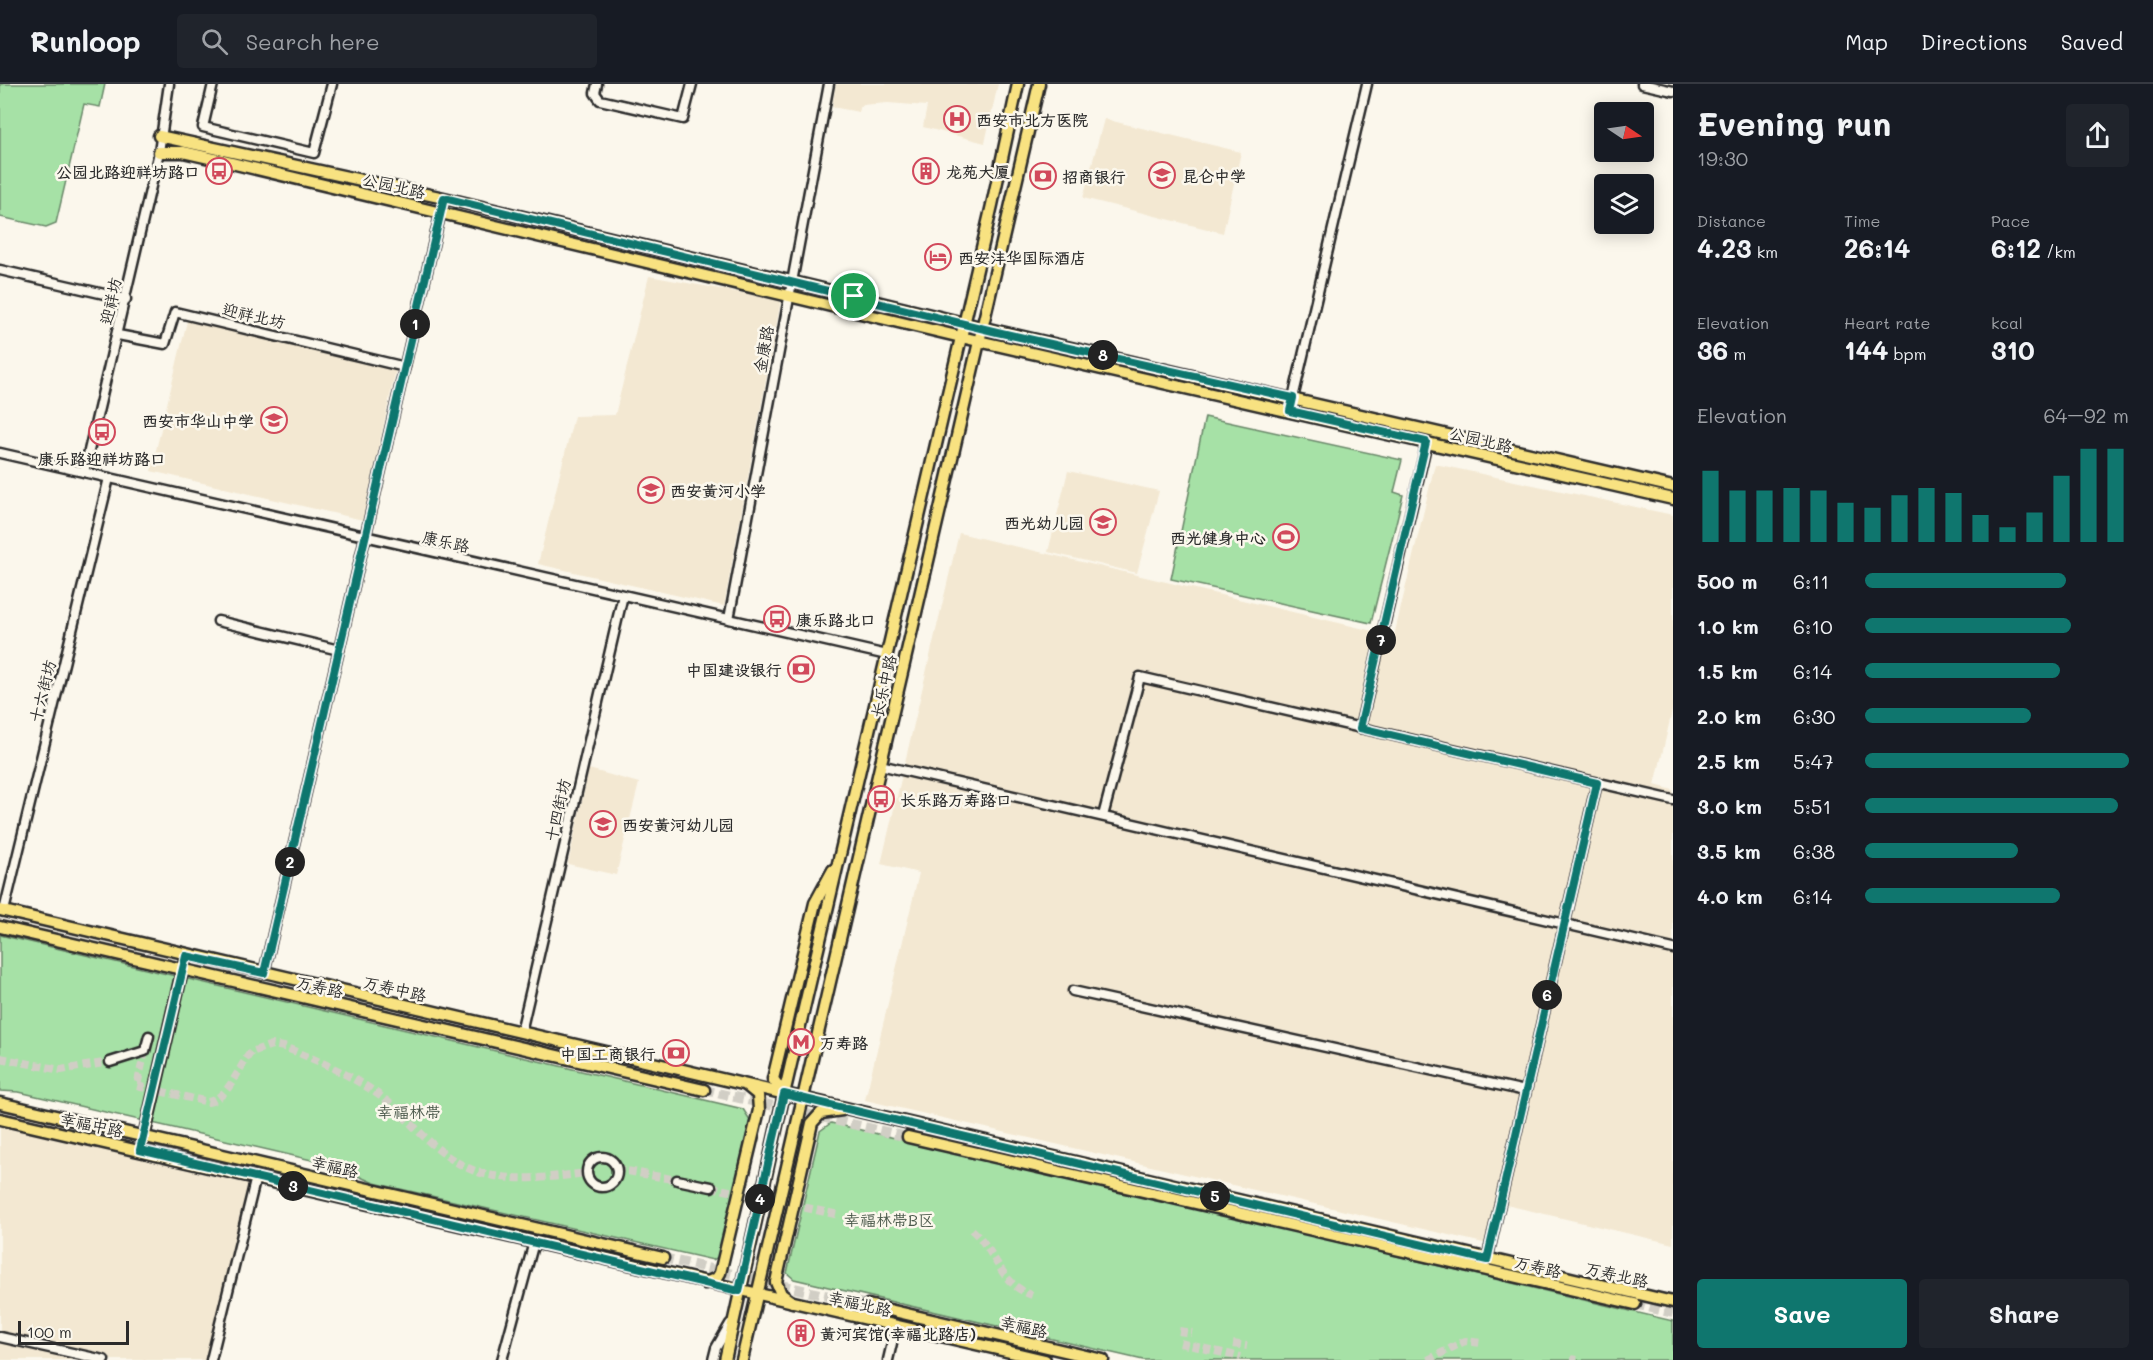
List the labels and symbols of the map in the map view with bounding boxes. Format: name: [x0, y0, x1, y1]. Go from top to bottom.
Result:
north arrow: [1594, 102, 1654, 162]
hospital icon: 西安市北方医院: [942, 104, 972, 134]
place label: 西安市北方医院: [976, 109, 1088, 130]
bus stop icon: 公园北路迎祥坊路口: [204, 156, 234, 186]
building icon: 龙苑大厦: [911, 156, 941, 186]
school or university icon: 昆仑中学: [1147, 160, 1177, 190]
place label: 公园北路迎祥坊路口: [56, 161, 200, 182]
place label: 龙苑大厦: [946, 161, 1010, 182]
bank icon: 招商银行: [1028, 161, 1058, 191]
place label: 昆仑中学: [1182, 165, 1246, 186]
place label: 招商银行: [1062, 166, 1126, 187]
street label: 公园北路: [360, 168, 428, 202]
hotel icon: 西安沣华国际酒店: [923, 242, 953, 272]
place label: 西安沣华国际酒店: [958, 247, 1086, 268]
pin: [828, 270, 879, 321]
street label: 迎祥坊: [95, 275, 125, 327]
street label: 迎祥北坊: [220, 298, 288, 332]
pin: 1: [400, 309, 430, 339]
street label: 金康路: [748, 324, 778, 374]
pin: 8: [1088, 340, 1118, 370]
school or university icon: 西安市华山中学: [259, 405, 289, 435]
place label: 西安市华山中学: [142, 410, 254, 431]
bus stop icon: 康乐路迎祥坊路口: [87, 417, 117, 447]
street label: 公园北路: [1447, 422, 1515, 456]
place label: 康乐路迎祥坊路口: [38, 448, 166, 469]
school or university icon: 西安黄河小学: [636, 475, 666, 505]
place label: 西安黄河小学: [670, 480, 766, 501]
school or university icon: 西光幼儿园: [1088, 507, 1118, 537]
place label: 西光幼儿园: [1004, 512, 1084, 533]
sports icon: 西光健身中心: [1271, 522, 1301, 552]
street label: 康乐路: [420, 526, 472, 556]
place label: 西光健身中心: [1170, 527, 1266, 548]
bus stop icon: 康乐路北口: [762, 604, 792, 634]
place label: 康乐路北口: [796, 609, 876, 630]
pin: 7: [1366, 625, 1396, 655]
street label: 长乐中路: [866, 652, 900, 720]
bank icon: 中国建设银行: [786, 654, 816, 684]
street label: 十六街坊: [24, 657, 60, 725]
place label: 中国建设银行: [686, 659, 782, 680]
street label: 十四街坊: [540, 776, 574, 844]
bus stop icon: 长乐路万寿路口: [866, 784, 896, 814]
place label: 长乐路万寿路口: [900, 789, 1012, 810]
school or university icon: 西安黄河幼儿园: [588, 809, 618, 839]
place label: 西安黄河幼儿园: [622, 814, 734, 835]
pin: 2: [275, 847, 305, 877]
street label: 万寿路: [294, 970, 346, 1002]
street label: 万寿中路: [361, 971, 429, 1005]
pin: 6: [1532, 980, 1562, 1010]
metro station icon: 万寿路: [786, 1027, 816, 1057]
place label: 万寿路: [820, 1032, 868, 1053]
bank icon: 中国工商银行: [661, 1038, 691, 1068]
place label: 中国工商银行: [560, 1043, 656, 1064]
park label: 幸福林带: [377, 1101, 441, 1122]
street label: 幸福中路: [59, 1107, 125, 1141]
street label: 幸福路: [309, 1150, 361, 1182]
pin: 3: [278, 1171, 308, 1201]
pin: 5: [1200, 1181, 1230, 1211]
pin: 4: [745, 1184, 775, 1214]
park label: 幸福林带B区: [844, 1209, 934, 1230]
street label: 万寿路: [1512, 1250, 1564, 1282]
street label: 万寿北路: [1583, 1257, 1651, 1291]
street label: 幸福北路: [826, 1286, 894, 1320]
street label: 幸福路: [998, 1310, 1050, 1342]
scale bar: [18, 1318, 129, 1346]
building icon: 黄河宾馆(幸福北路店): [786, 1318, 816, 1348]
place label: 黄河宾馆(幸福北路店): [820, 1323, 976, 1344]

